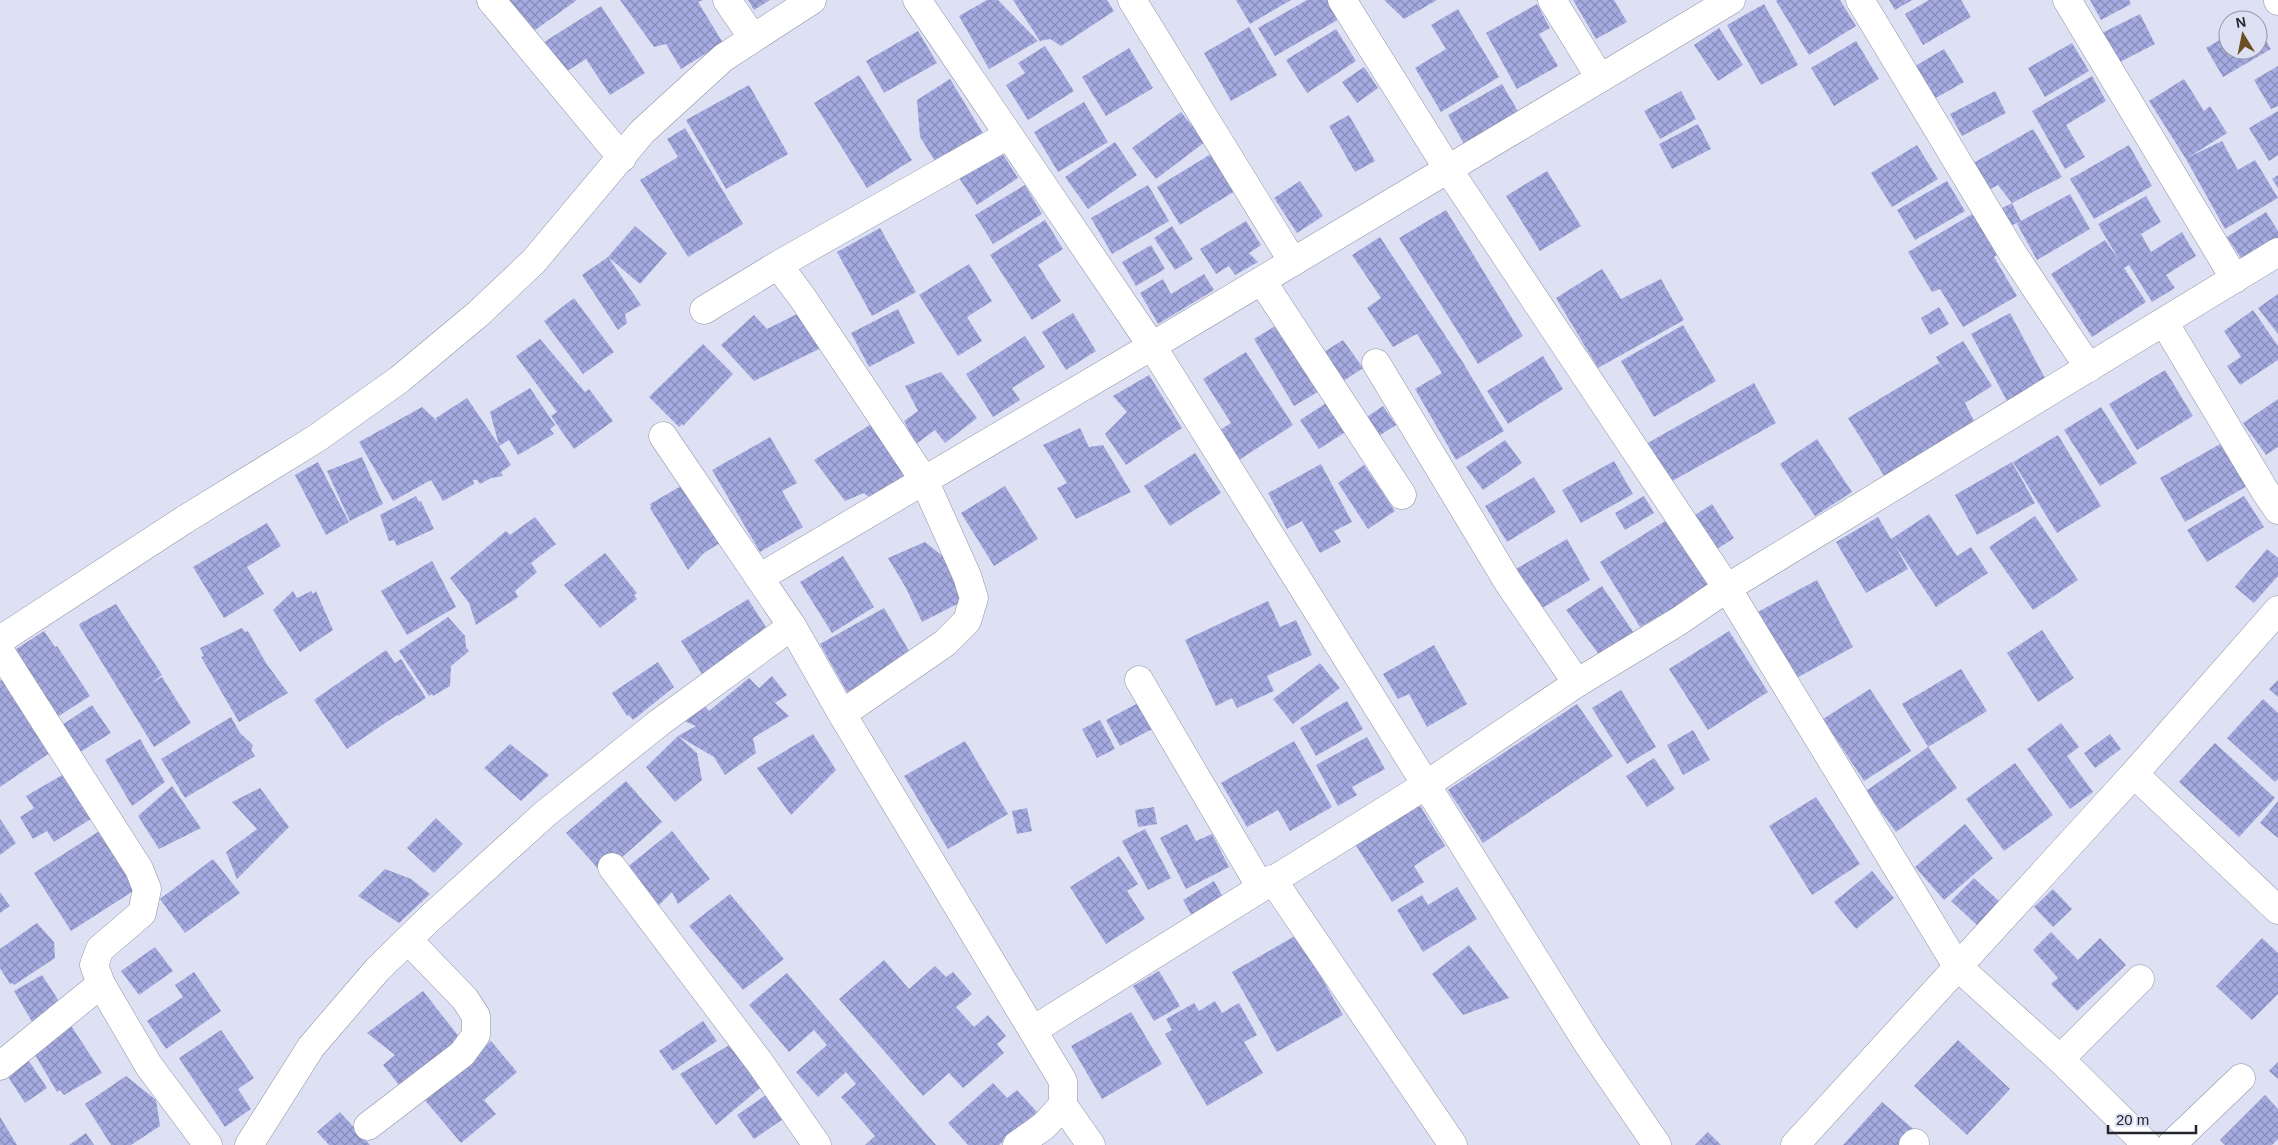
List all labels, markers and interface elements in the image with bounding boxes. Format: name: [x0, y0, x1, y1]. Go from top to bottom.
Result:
north arrow: [2218, 10, 2268, 60]
text: N: [2234, 13, 2247, 31]
scale bar: [2108, 1102, 2196, 1134]
text: 20 m: [2116, 1111, 2149, 1128]

